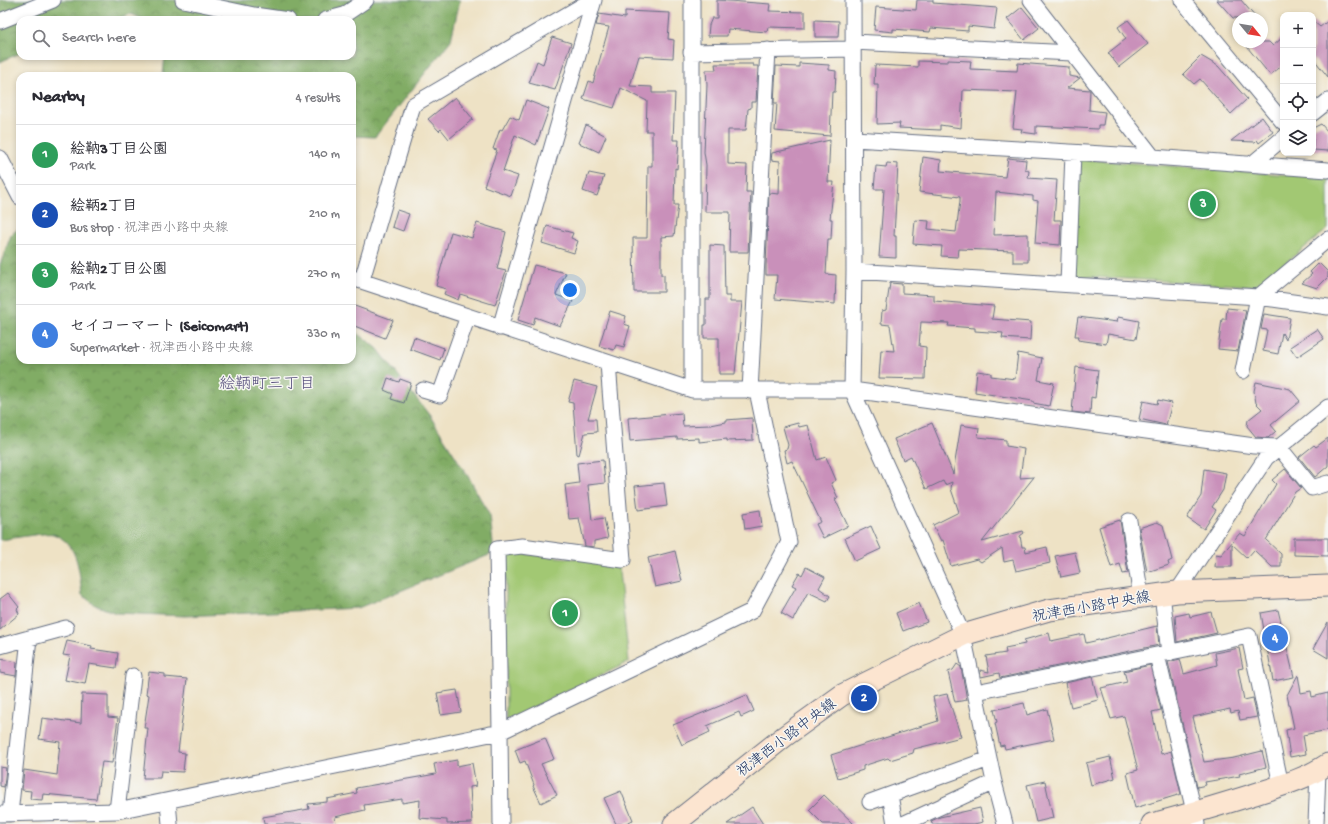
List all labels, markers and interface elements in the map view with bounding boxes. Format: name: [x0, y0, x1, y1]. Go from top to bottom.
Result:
north arrow: [1232, 12, 1268, 48]
map controls: [1280, 12, 1316, 156]
button: +: [1280, 12, 1316, 48]
search box: [16, 16, 356, 60]
icon: search: [30, 27, 52, 49]
text: Search here: [62, 29, 136, 47]
button: −: [1280, 48, 1316, 84]
button: locate: [1280, 84, 1316, 120]
text: Nearby: [32, 88, 85, 108]
text: 4 results: [296, 91, 340, 106]
button: layers: [1280, 120, 1316, 156]
text: 絵靹3丁目公園: [70, 141, 168, 159]
text: 1: [42, 147, 48, 162]
text: 140 m: [309, 147, 340, 162]
text: Park: [70, 159, 95, 174]
pin: 3: [1190, 189, 1216, 219]
text: 絵鞆2丁目: [70, 198, 137, 216]
text: 2: [42, 207, 48, 222]
text: 210 m: [309, 207, 340, 222]
text: Bus stop · 祝津西小路中央線: [70, 221, 228, 236]
text: 絵靹2丁目公園: [70, 261, 167, 279]
text: 3: [42, 267, 48, 282]
text: 270 m: [307, 267, 340, 282]
text: Park: [70, 279, 95, 294]
your location: [560, 280, 580, 300]
text: セイコーマート (Seicomart): [70, 318, 249, 336]
text: 4: [42, 327, 48, 342]
text: 330 m: [307, 327, 340, 342]
text: Supermarket · 祝津西小路中央線: [70, 341, 253, 356]
district label: 絵鞆町三丁目: [219, 375, 315, 395]
street label: 祝津西小路中央線: [1031, 588, 1152, 627]
pin: 1: [552, 598, 578, 628]
pin: 4: [1262, 623, 1288, 653]
pin: 2: [851, 683, 877, 713]
street label: 祝津西小路中央線: [733, 694, 841, 782]

